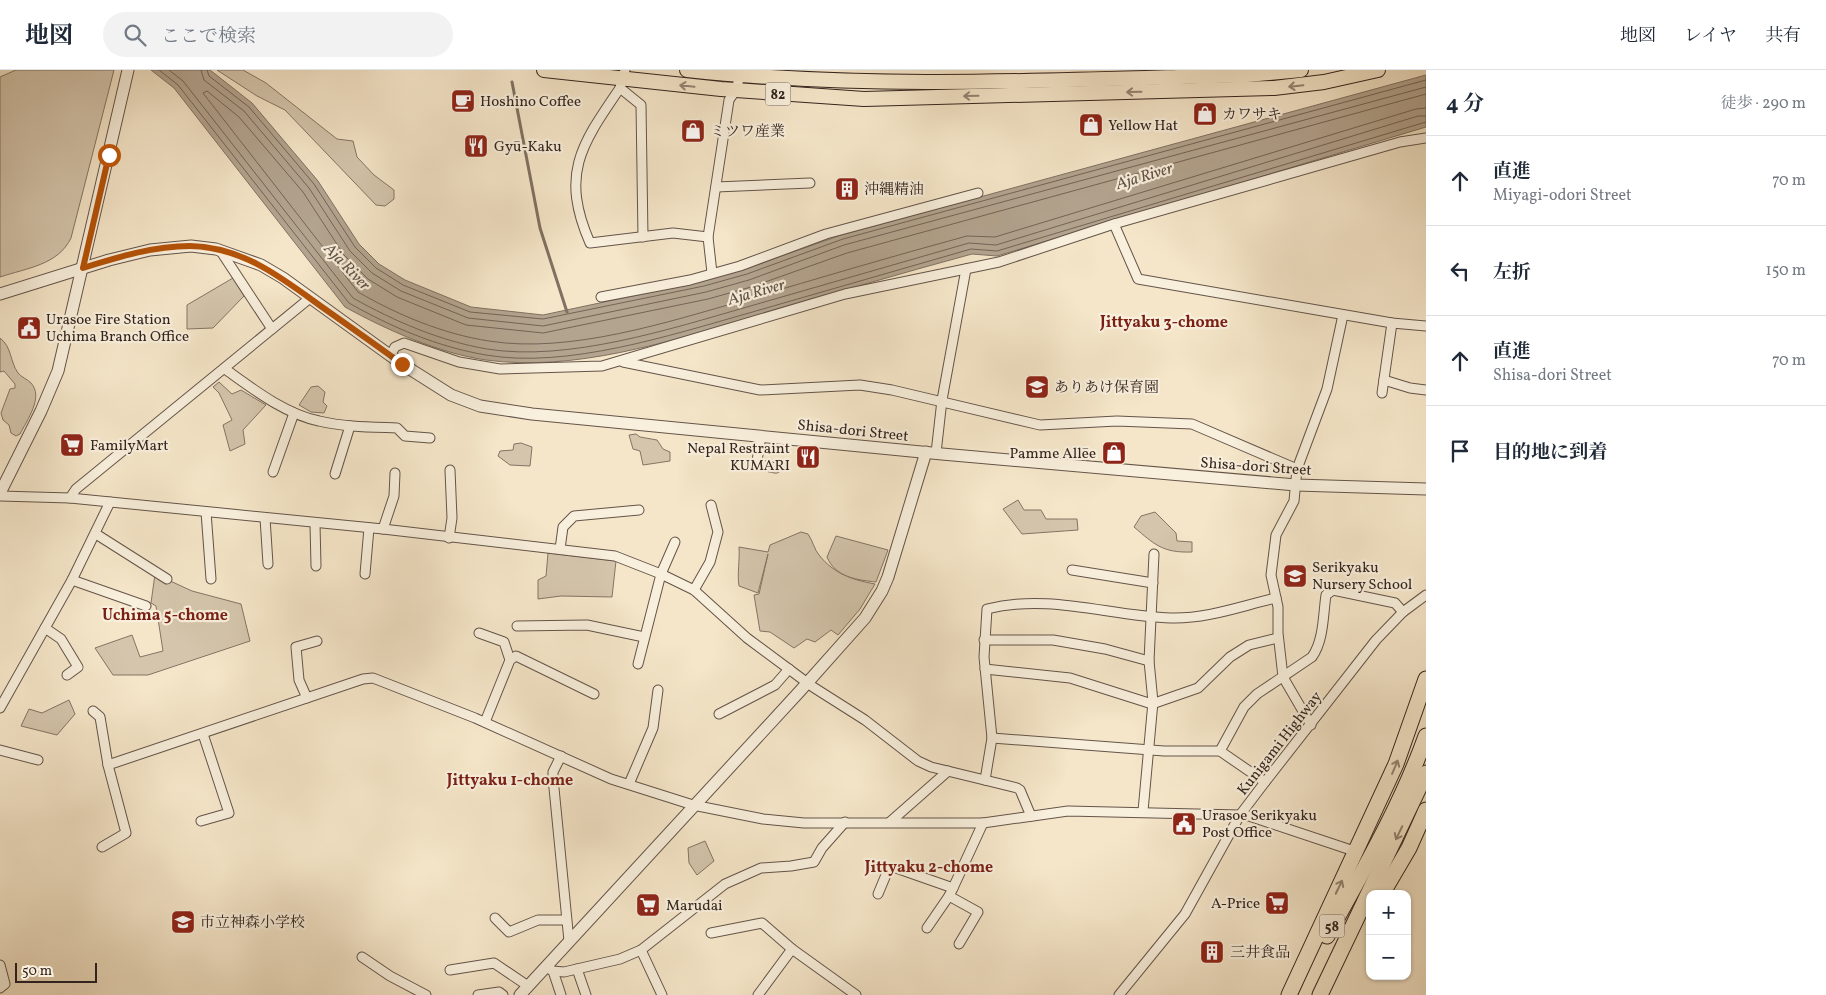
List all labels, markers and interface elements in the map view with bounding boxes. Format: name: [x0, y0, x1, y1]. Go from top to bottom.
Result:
search box: [103, 12, 453, 57]
text: 地図: [25, 20, 73, 54]
icon: search: [121, 21, 149, 49]
text: ここで検索: [161, 24, 256, 50]
text: 地図: [1620, 24, 1656, 49]
text: レイヤ: [1684, 24, 1737, 49]
text: 共有: [1765, 24, 1801, 49]
one-way arrow: [680, 81, 696, 91]
one-way arrow: [1288, 81, 1304, 91]
road number: 82: [766, 82, 790, 106]
one-way arrow: [1126, 87, 1142, 96]
cafe icon: Hoshino Coffee: [450, 88, 476, 114]
text: 4 分: [1446, 90, 1484, 119]
one-way arrow: [963, 91, 980, 101]
place label: Hoshino Coffee: [480, 92, 581, 113]
text: 徒歩 · 290 m: [1720, 93, 1806, 115]
shop icon: カワサキ: [1192, 101, 1218, 127]
place label: カワサキ: [1222, 105, 1282, 126]
shop icon: Yellow Hat: [1078, 112, 1104, 138]
place label: Yellow Hat: [1108, 116, 1178, 137]
shop icon: ミツワ産業: [680, 118, 706, 144]
place label: ミツワ産業: [710, 122, 785, 143]
restaurant icon: Gyū-Kaku: [463, 133, 489, 159]
place label: Gyū-Kaku: [494, 137, 562, 158]
route start: [98, 144, 121, 167]
water label: Aja River: [1113, 158, 1177, 196]
text: 直進: [1493, 159, 1531, 185]
icon: ahead: [1446, 167, 1474, 195]
text: 70 m: [1772, 170, 1806, 192]
building icon: 沖縄精油: [834, 176, 860, 202]
place label: 沖縄精油: [864, 180, 924, 201]
text: Miyagi-odori Street: [1493, 185, 1632, 207]
water label: Aja River: [318, 238, 375, 297]
icon: left: [1446, 257, 1474, 285]
text: 左折: [1493, 260, 1531, 286]
text: 150 m: [1765, 260, 1806, 282]
water label: Aja River: [725, 274, 789, 312]
place label: Urasoe Fire Station Uchima Branch Office: [46, 310, 189, 348]
district label: Jittyaku 3-chome: [1099, 312, 1228, 334]
public building icon: Urasoe Fire Station Uchima Branch Office: [16, 315, 42, 341]
text: 直進: [1493, 339, 1531, 365]
icon: ahead: [1446, 347, 1474, 375]
text: 70 m: [1772, 350, 1806, 372]
route end: [391, 353, 414, 376]
text: Shisa-dori Street: [1493, 365, 1612, 387]
school or university icon: ありあけ保育園: [1024, 374, 1050, 400]
place label: ありあけ保育園: [1054, 378, 1159, 399]
street label: Shisa-dori Street: [796, 415, 909, 448]
supermarket icon: FamilyMart: [59, 432, 85, 458]
place label: FamilyMart: [90, 436, 169, 457]
icon: arrive: [1446, 437, 1474, 465]
place label: Nepal Restraint KUMARI: [687, 439, 790, 477]
shop icon: Pamme Allēe: [1101, 440, 1127, 466]
text: 目的地に到着: [1493, 440, 1607, 466]
restaurant icon: Nepal Restraint KUMARI: [795, 444, 821, 470]
place label: Pamme Allēe: [1009, 444, 1096, 465]
street label: Shisa-dori Street: [1200, 453, 1312, 482]
place label: Serikyaku Nursery School: [1312, 558, 1412, 596]
school or university icon: Serikyaku Nursery School: [1282, 563, 1308, 589]
district label: Uchima 5-chome: [102, 605, 228, 627]
street label: Kunigami Highway: [1233, 688, 1327, 800]
one-way arrow: [1390, 760, 1400, 775]
district label: Jittyaku 1-chome: [446, 770, 573, 792]
place label: Urasoe Serikyaku Post Office: [1202, 806, 1317, 844]
public building icon: Urasoe Serikyaku Post Office: [1171, 811, 1197, 837]
one-way arrow: [1394, 825, 1403, 840]
district label: Jittyaku 2-chome: [864, 857, 993, 879]
one-way arrow: [1334, 880, 1344, 895]
supermarket icon: A-Price: [1264, 890, 1290, 916]
map controls: [1366, 890, 1411, 980]
button: +: [1366, 890, 1411, 935]
supermarket icon: Marudai: [635, 892, 661, 918]
place label: A-Price: [1211, 894, 1260, 915]
place label: Marudai: [666, 896, 723, 917]
school or university icon: 市立神森小学校: [170, 909, 196, 935]
place label: 市立神森小学校: [200, 913, 305, 934]
road number: 58: [1320, 914, 1344, 938]
button: −: [1366, 935, 1411, 980]
building icon: 三井食品: [1199, 939, 1225, 965]
place label: 三井食品: [1230, 943, 1290, 964]
scale bar: [15, 960, 98, 983]
text: 50 m: [22, 962, 52, 981]

